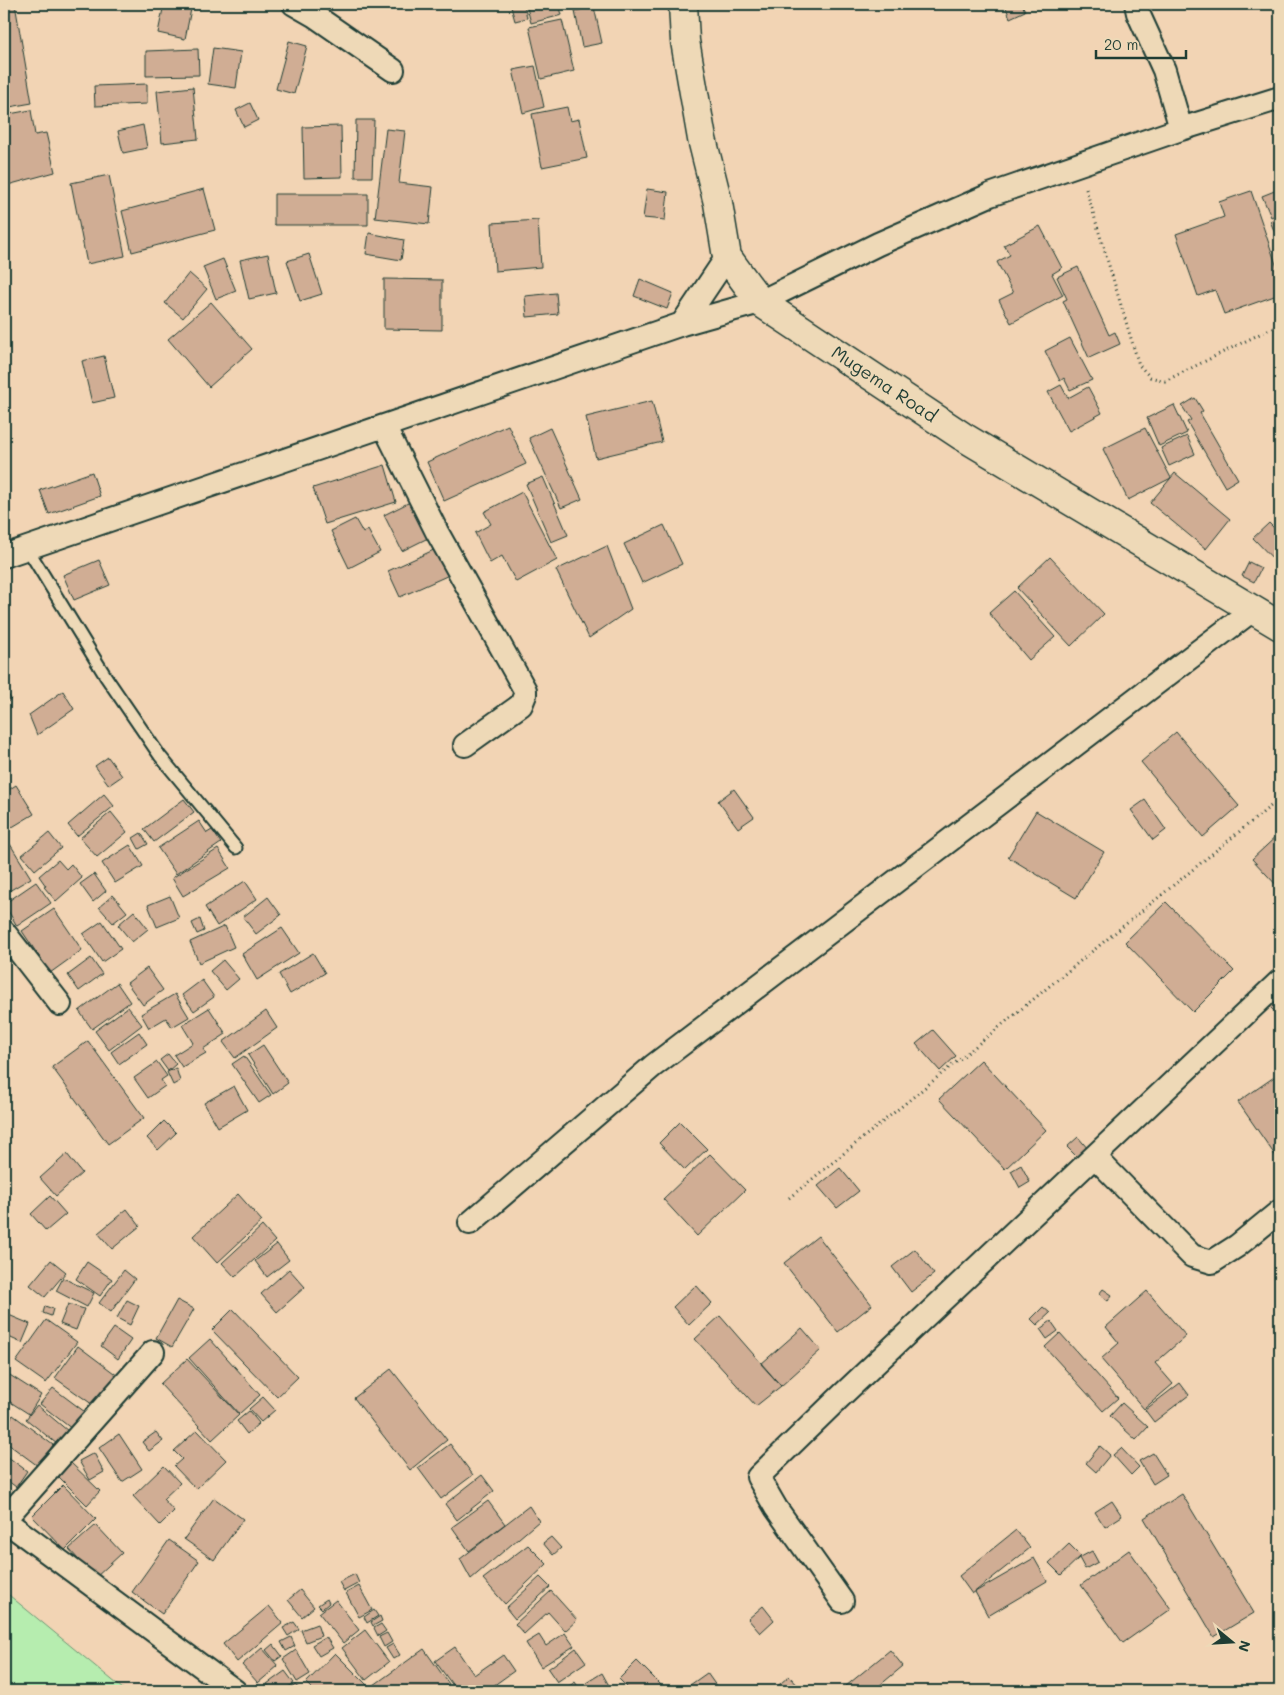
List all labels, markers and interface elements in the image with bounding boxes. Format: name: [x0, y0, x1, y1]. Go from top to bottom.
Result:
scale bar: [1096, 28, 1186, 60]
text: 20 m: [1104, 34, 1138, 54]
street label: Mugema Road: [827, 340, 942, 427]
north arrow: [1206, 1618, 1256, 1668]
text: N: [1234, 1638, 1256, 1654]

